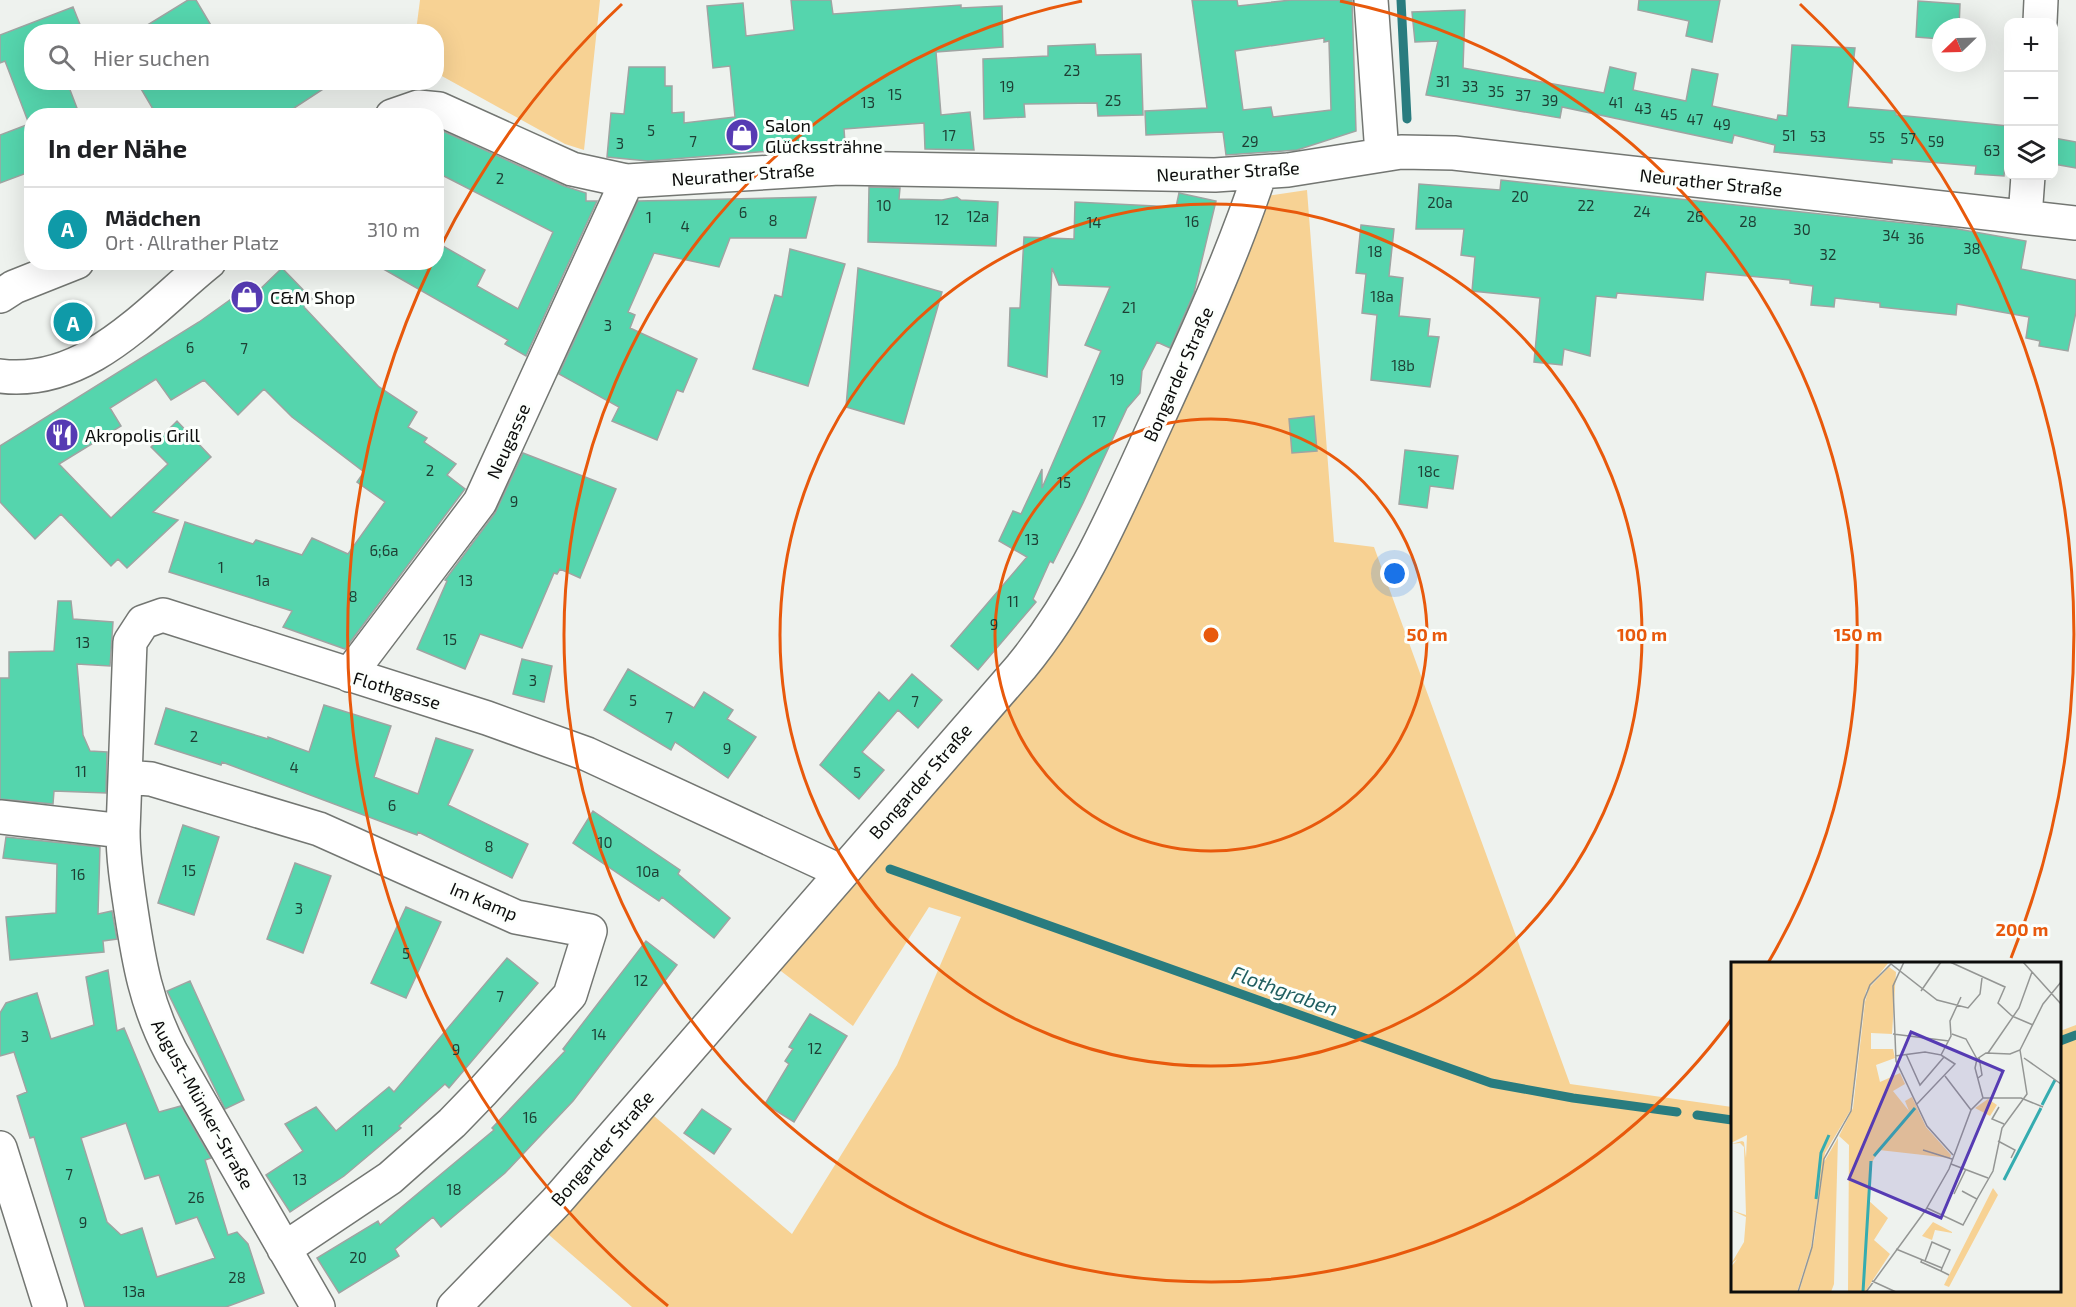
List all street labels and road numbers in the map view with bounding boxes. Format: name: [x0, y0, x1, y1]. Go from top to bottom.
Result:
street label: Neurather Straße: [1156, 156, 1300, 186]
street label: Neurather Straße: [671, 158, 815, 190]
street label: Neurather Straße: [1639, 164, 1783, 200]
street label: Bongarder Straße: [1138, 303, 1218, 445]
street label: Neugasse: [482, 400, 534, 482]
street label: Flothgasse: [351, 666, 443, 714]
street label: Bongarder Straße: [864, 719, 976, 843]
street label: Im Kamp: [447, 877, 521, 925]
street label: August-Münker-Straße: [147, 1015, 259, 1193]
street label: Bongarder Straße: [546, 1086, 658, 1210]

